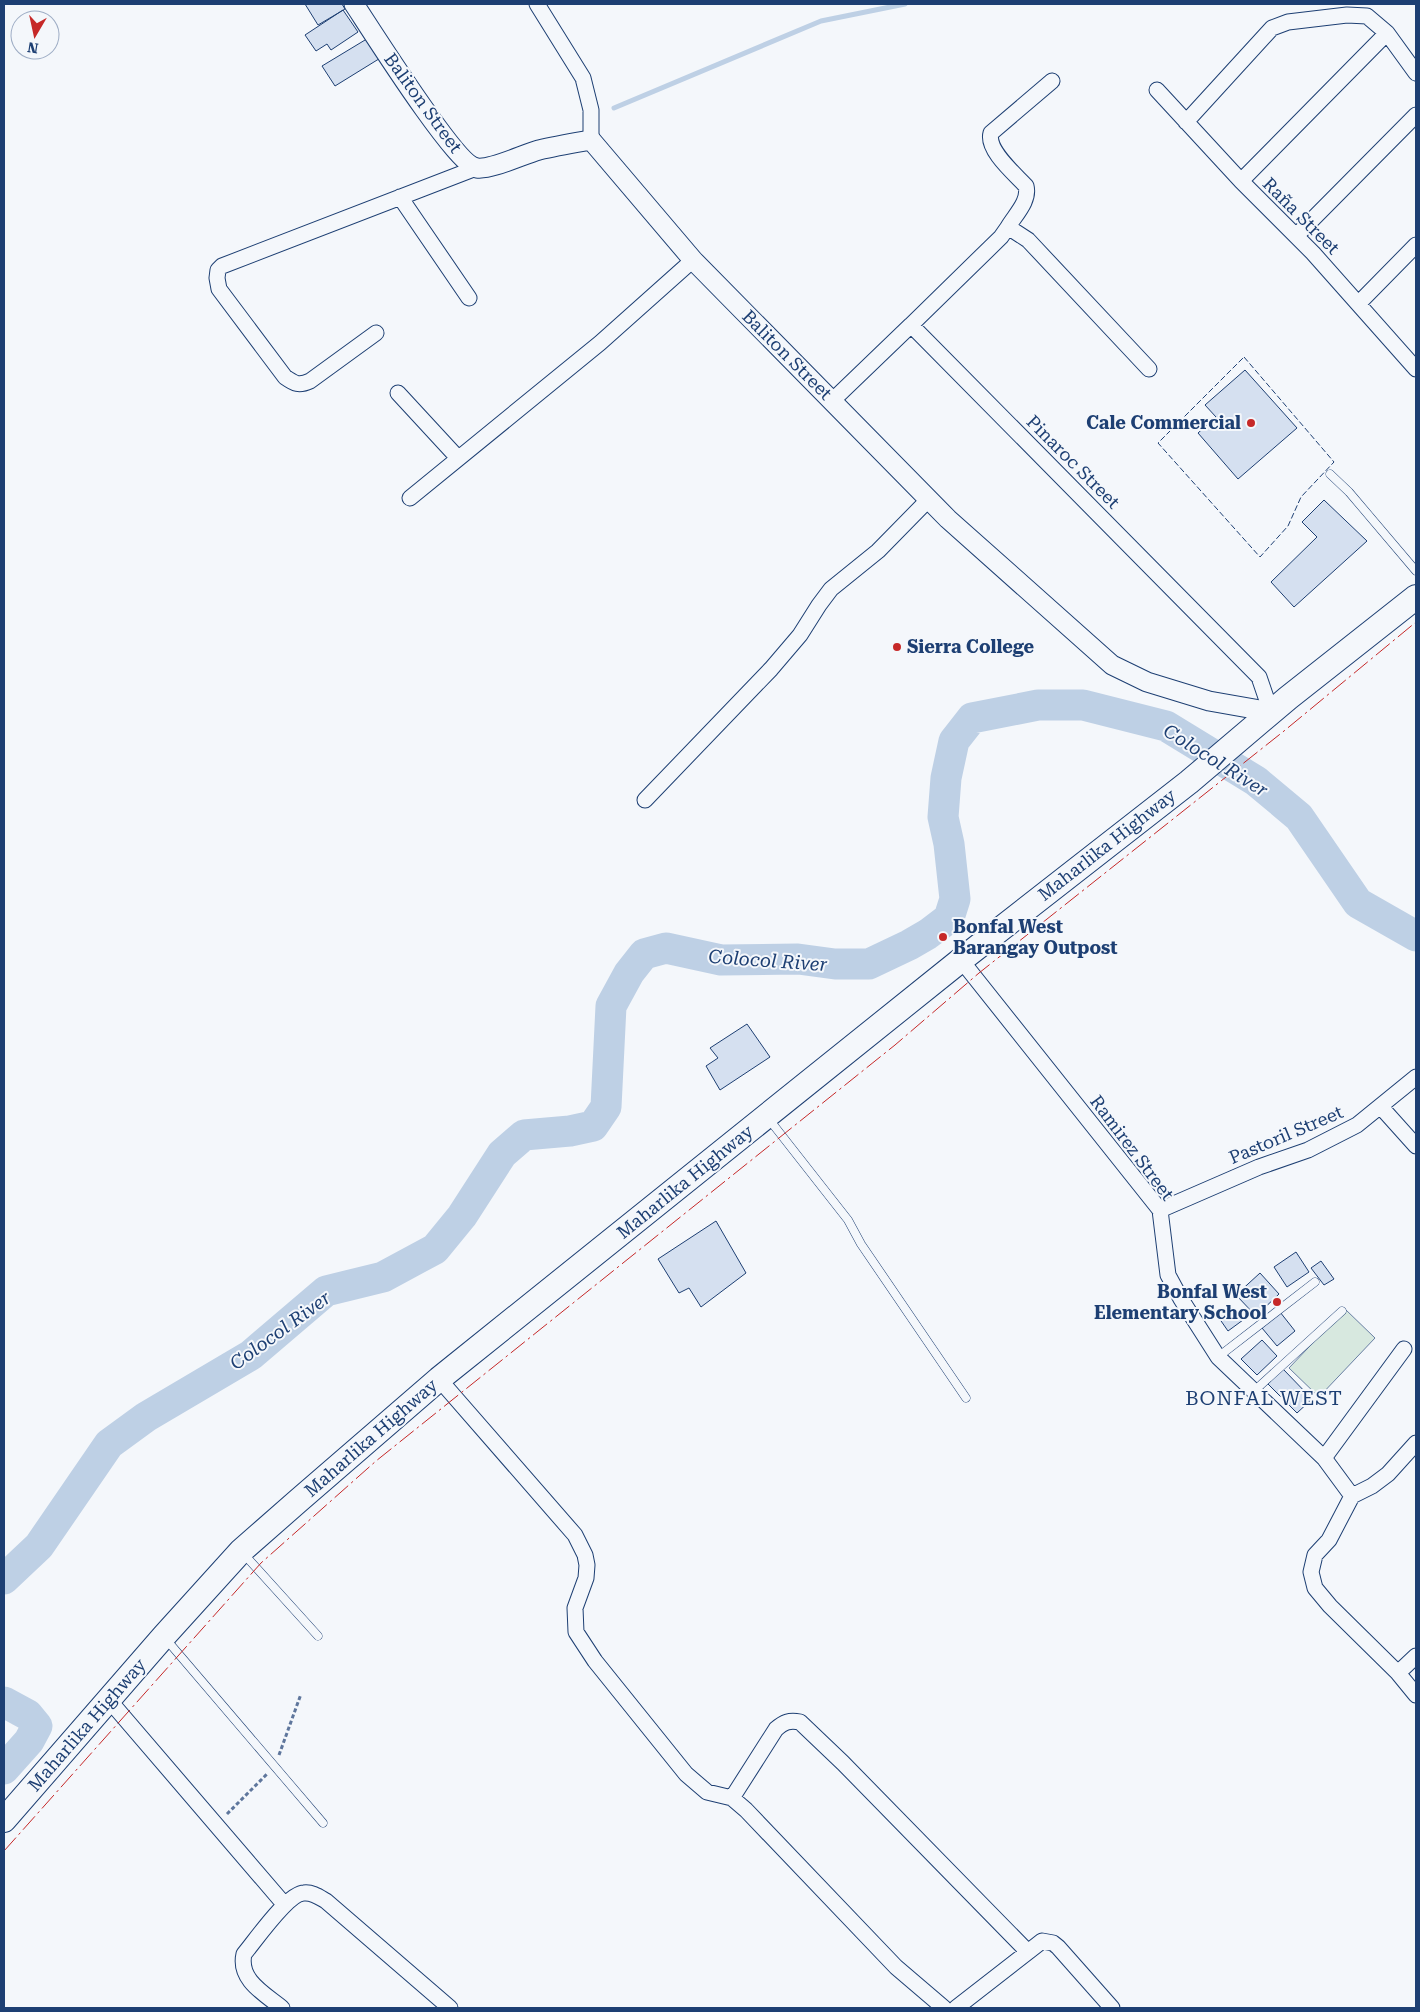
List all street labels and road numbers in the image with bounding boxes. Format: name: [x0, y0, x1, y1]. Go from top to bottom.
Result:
street label: Baliton Street: [380, 49, 467, 157]
street label: Raña Street: [1259, 173, 1344, 258]
street label: Baliton Street: [738, 305, 837, 404]
street label: Pinaroc Street: [1022, 411, 1125, 513]
street label: Maharlika Highway: [1034, 784, 1180, 905]
street label: Ramirez Street: [1086, 1091, 1179, 1205]
street label: Pastoril Street: [1226, 1101, 1346, 1168]
street label: Maharlika Highway: [612, 1120, 757, 1243]
street label: Maharlika Highway: [300, 1374, 442, 1501]
street label: Maharlika Highway: [23, 1654, 150, 1795]

